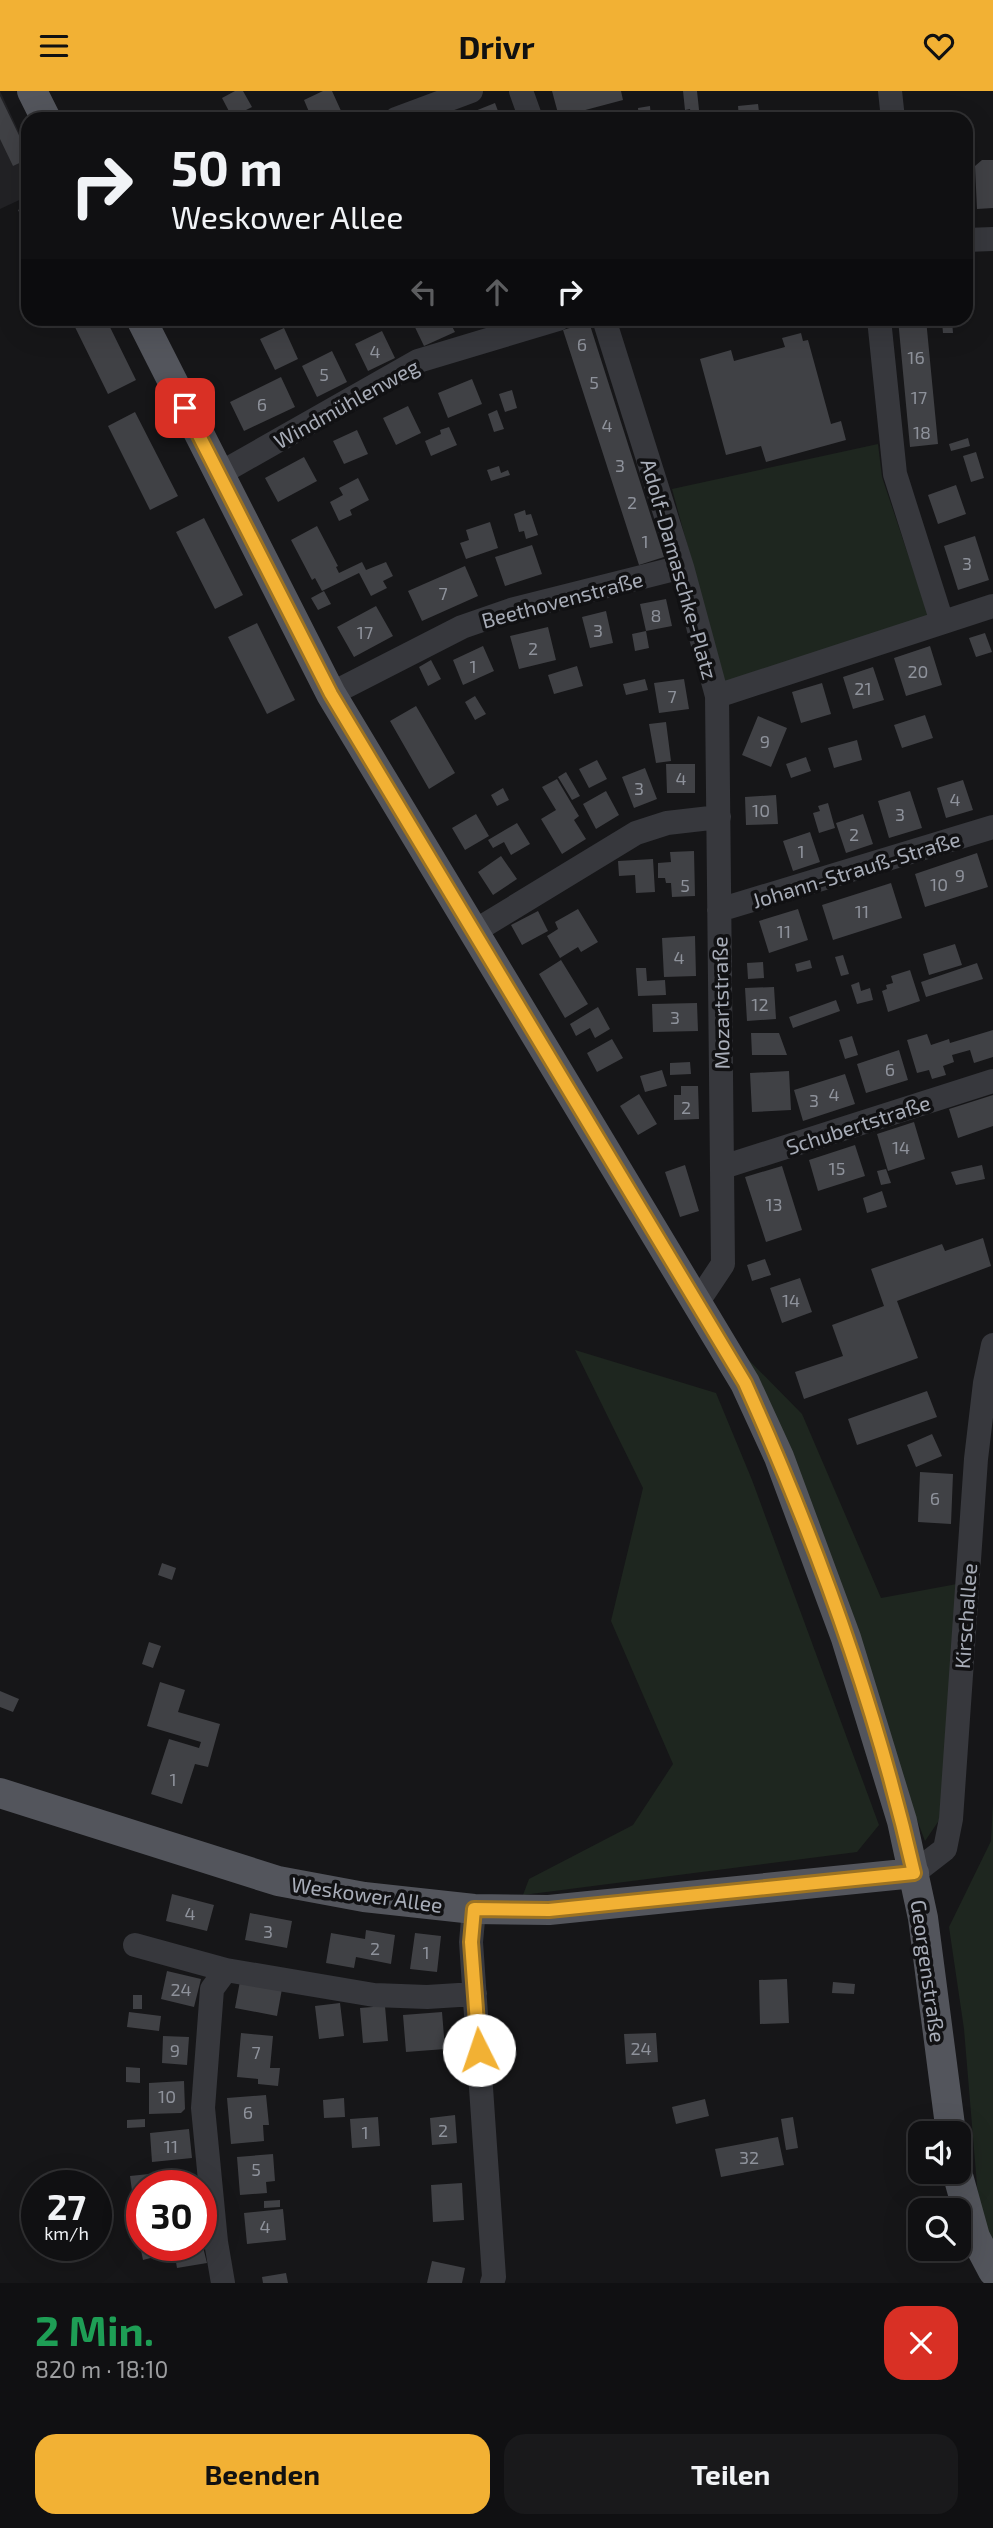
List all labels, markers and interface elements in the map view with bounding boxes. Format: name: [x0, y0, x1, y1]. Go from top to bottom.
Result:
icon: menu: [35, 27, 73, 65]
text: Drivr: [458, 27, 535, 65]
icon: heart: [920, 27, 958, 65]
text: 50 m: [171, 137, 283, 196]
icon: right: [56, 140, 147, 231]
text: Weskower Allee: [171, 197, 403, 235]
icon: left: [405, 273, 443, 311]
icon: ahead: [478, 273, 516, 311]
icon: right: [551, 273, 589, 311]
house number: 6: [577, 333, 587, 355]
house number: 4: [369, 340, 381, 362]
house number: 16: [907, 346, 925, 368]
street label: Windmühlenweg: [269, 353, 423, 453]
house number: 5: [319, 363, 329, 385]
house number: 5: [589, 371, 599, 393]
pin: [155, 378, 215, 438]
house number: 17: [911, 386, 927, 408]
icon: arrive: [166, 389, 204, 427]
house number: 6: [257, 393, 267, 415]
house number: 4: [601, 414, 613, 436]
house number: 18: [913, 421, 931, 443]
house number: 3: [615, 454, 625, 476]
street label: Adolf-Damaschke-Platz: [637, 456, 723, 682]
house number: 2: [627, 491, 637, 513]
house number: 1: [641, 530, 649, 552]
house number: 3: [962, 552, 972, 574]
street label: Beethovenstraße: [479, 565, 645, 633]
house number: 7: [438, 582, 448, 604]
house number: 8: [651, 604, 661, 626]
house number: 3: [593, 619, 603, 641]
house number: 17: [357, 621, 373, 643]
house number: 2: [528, 637, 538, 659]
house number: 1: [469, 655, 477, 677]
house number: 20: [908, 660, 928, 682]
house number: 21: [854, 677, 872, 699]
house number: 7: [667, 685, 677, 707]
house number: 9: [760, 730, 770, 752]
house number: 4: [675, 767, 687, 789]
house number: 3: [634, 777, 644, 799]
house number: 4: [949, 788, 961, 810]
house number: 10: [752, 799, 770, 821]
house number: 3: [895, 803, 905, 825]
house number: 2: [849, 823, 859, 845]
street label: Johann-Strauß-Straße: [749, 825, 963, 913]
house number: 1: [797, 840, 805, 862]
house number: 9: [955, 864, 965, 886]
house number: 10: [930, 873, 948, 895]
house number: 5: [680, 874, 690, 896]
house number: 11: [855, 900, 869, 922]
house number: 11: [777, 920, 791, 942]
street label: Mozartstraße: [706, 936, 734, 1070]
house number: 4: [673, 946, 685, 968]
house number: 12: [751, 993, 769, 1015]
house number: 3: [670, 1006, 680, 1028]
house number: 6: [885, 1058, 895, 1080]
house number: 4: [828, 1083, 840, 1105]
street label: Schubertstraße: [783, 1089, 933, 1159]
house number: 3: [809, 1089, 819, 1111]
house number: 2: [681, 1096, 691, 1118]
house number: 14: [892, 1136, 910, 1158]
house number: 15: [829, 1157, 845, 1179]
house number: 13: [765, 1193, 783, 1215]
house number: 14: [782, 1289, 800, 1311]
house number: 6: [930, 1487, 940, 1509]
street label: Kirschallee: [949, 1562, 981, 1670]
house number: 1: [169, 1768, 177, 1790]
street label: Weskower Allee: [290, 1871, 444, 1917]
street label: Georgenstraße: [907, 1898, 951, 2044]
house number: 4: [184, 1902, 196, 1924]
house number: 3: [263, 1920, 273, 1942]
house number: 2: [370, 1937, 380, 1959]
house number: 1: [422, 1941, 430, 1963]
house number: 24: [170, 1978, 192, 2000]
position arrow: [442, 2013, 516, 2087]
house number: 24: [630, 2037, 652, 2059]
house number: 9: [170, 2039, 180, 2061]
house number: 7: [251, 2041, 261, 2063]
house number: 10: [158, 2085, 176, 2107]
house number: 6: [243, 2101, 253, 2123]
house number: 2: [438, 2119, 448, 2141]
house number: 1: [361, 2121, 369, 2143]
map controls: [908, 2121, 971, 2261]
button: sound: [908, 2121, 971, 2184]
house number: 11: [164, 2135, 178, 2157]
house number: 32: [739, 2146, 759, 2168]
house number: 5: [251, 2158, 261, 2180]
speed limit sign: 30: [126, 2170, 217, 2261]
text: 27: [47, 2185, 86, 2227]
button: search: [908, 2198, 971, 2261]
house number: 4: [259, 2215, 271, 2237]
text: km/h: [44, 2222, 89, 2244]
text: 2 Min.: [35, 2304, 154, 2354]
button: close: [884, 2306, 958, 2380]
text: 820 m · 18:10: [35, 2355, 168, 2383]
button: Beenden: [35, 2434, 490, 2514]
button: Teilen: [504, 2434, 958, 2514]

